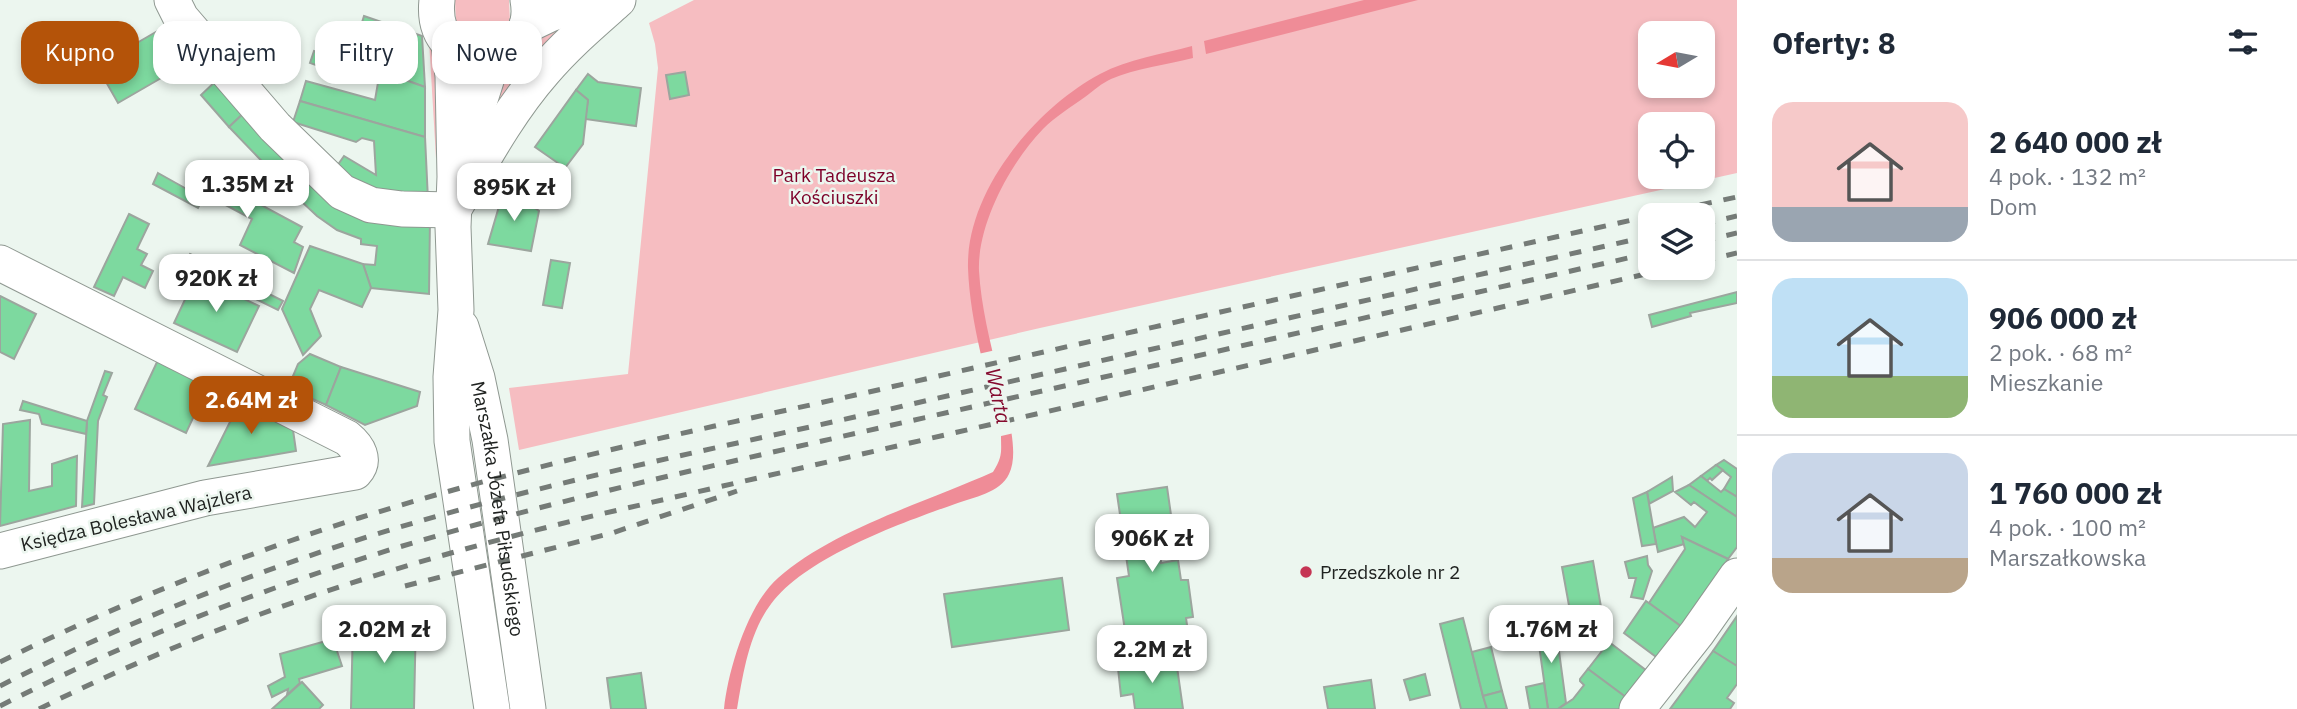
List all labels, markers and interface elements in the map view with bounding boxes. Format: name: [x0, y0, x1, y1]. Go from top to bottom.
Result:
chip: Kupno: [21, 21, 139, 84]
chip: Wynajem: [153, 21, 301, 84]
chip: Filtry: [315, 21, 418, 84]
chip: Nowe: [432, 21, 542, 84]
north arrow: [1638, 21, 1715, 98]
map controls: [1638, 21, 1715, 280]
text: Oferty: 8: [1772, 23, 1896, 62]
icon: filters: [2224, 23, 2262, 61]
button: locate: [1638, 112, 1715, 189]
text: 2 640 000 zł: [1989, 122, 2161, 161]
icon: home: [1828, 130, 1912, 214]
pin: 1.35M zł: [175, 160, 319, 220]
text: 4 pok. · 132 m²: [1989, 161, 2146, 191]
park label: Park Tadeusza Kościuszki: [773, 163, 895, 209]
pin: 895K zł: [449, 164, 579, 223]
text: 1.35M zł: [201, 168, 293, 198]
text: 895K zł: [473, 171, 555, 201]
text: Dom: [1989, 191, 2037, 221]
button: layers: [1638, 203, 1715, 280]
pin: 920K zł: [151, 254, 281, 314]
text: 920K zł: [175, 262, 257, 292]
text: 906 000 zł: [1989, 298, 2136, 337]
icon: home: [1828, 306, 1912, 390]
text: 2 pok. · 68 m²: [1989, 337, 2132, 367]
water label: Warta: [979, 365, 1019, 426]
text: Mieszkanie: [1989, 367, 2103, 397]
pin: 2.64M zł: [179, 376, 323, 436]
street label: Marszałka Józefa Piłsudskiego: [466, 379, 530, 638]
text: 2.64M zł: [205, 384, 297, 414]
text: 1 760 000 zł: [1989, 473, 2161, 512]
street label: Księdza Bolesława Wajzlera: [18, 480, 254, 556]
icon: home: [1828, 481, 1912, 565]
text: 4 pok. · 100 m²: [1989, 512, 2146, 542]
pin: 906K zł: [1087, 514, 1217, 574]
text: 906K zł: [1111, 522, 1193, 552]
text: Marszałkowska: [1989, 542, 2146, 572]
place label: Przedszkole nr 2: [1320, 560, 1460, 584]
marker: Przedszkole nr 2: [1298, 564, 1314, 580]
pin: 2.02M zł: [312, 606, 456, 665]
pin: 1.76M zł: [1479, 606, 1623, 665]
text: 2.02M zł: [338, 613, 430, 643]
text: 1.76M zł: [1505, 613, 1597, 643]
pin: 2.2M zł: [1087, 626, 1217, 685]
text: 2.2M zł: [1113, 633, 1191, 663]

